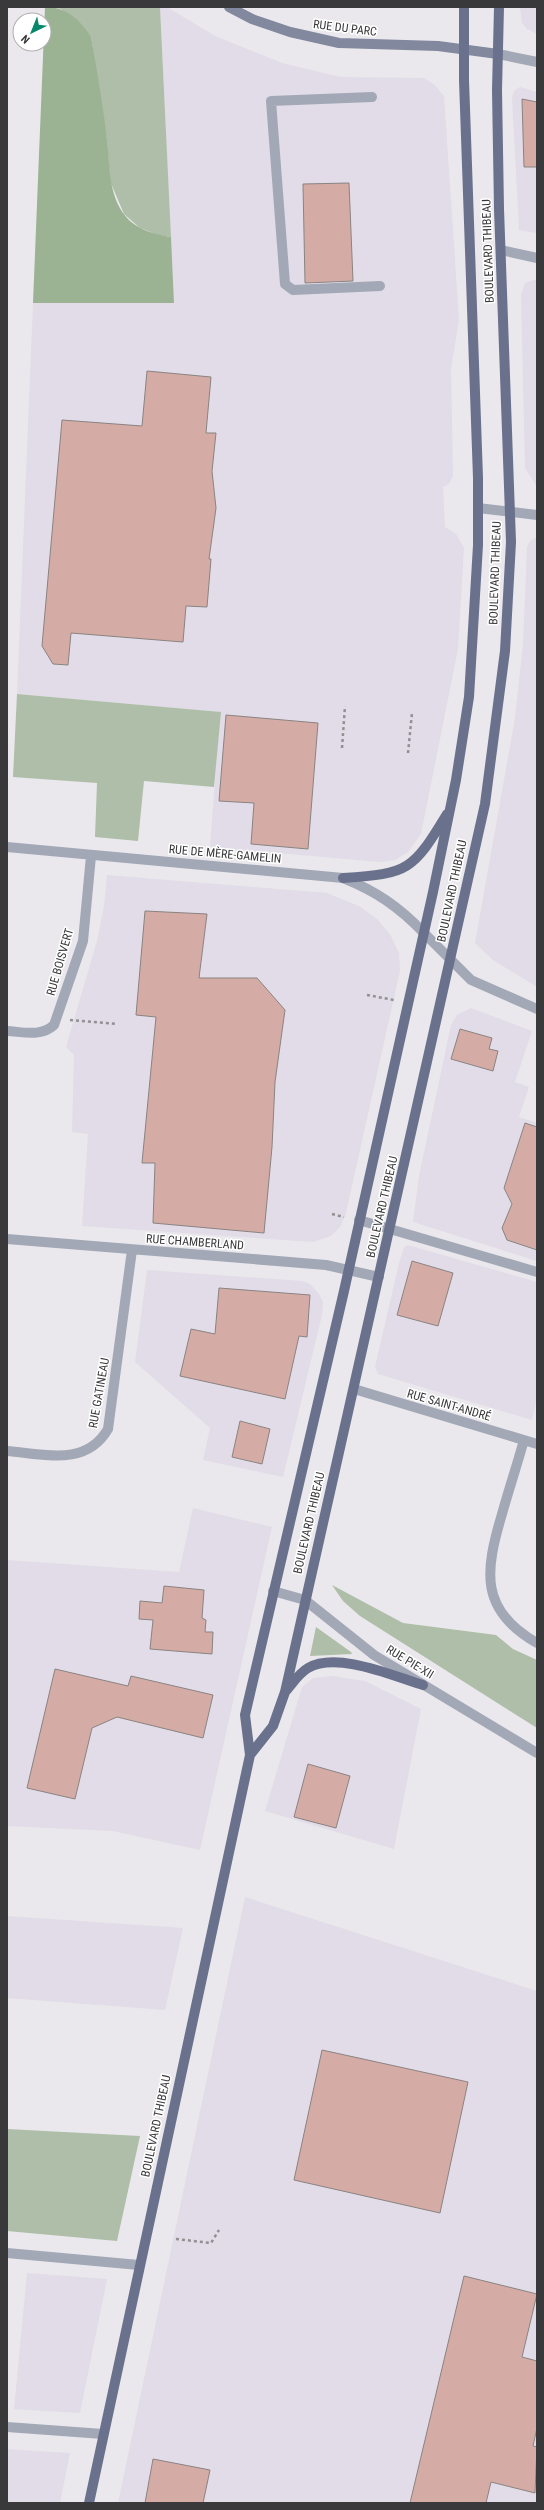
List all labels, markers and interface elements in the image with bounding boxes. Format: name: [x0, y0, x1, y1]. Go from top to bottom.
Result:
north arrow: [12, 12, 52, 52]
street label: RUE DU PARC: [312, 17, 378, 39]
text: N: [18, 32, 32, 46]
street label: BOULEVARD THIBEAU: [479, 199, 497, 303]
street label: BOULEVARD THIBEAU: [486, 521, 504, 625]
street label: BOULEVARD THIBEAU: [434, 838, 470, 943]
street label: RUE DE MÈRE-GAMELIN: [168, 841, 282, 866]
street label: RUE BOISVERT: [44, 927, 76, 997]
street label: BOULEVARD THIBEAU: [363, 1155, 401, 1259]
street label: RUE CHAMBERLAND: [146, 1232, 245, 1252]
street label: RUE GATINEAU: [86, 1356, 112, 1429]
street label: RUE SAINT-ANDRÉ: [405, 1385, 493, 1424]
street label: BOULEVARD THIBEAU: [290, 1471, 328, 1575]
street label: RUE PIE-XII: [384, 1642, 436, 1682]
street label: BOULEVARD THIBEAU: [138, 2073, 174, 2178]

